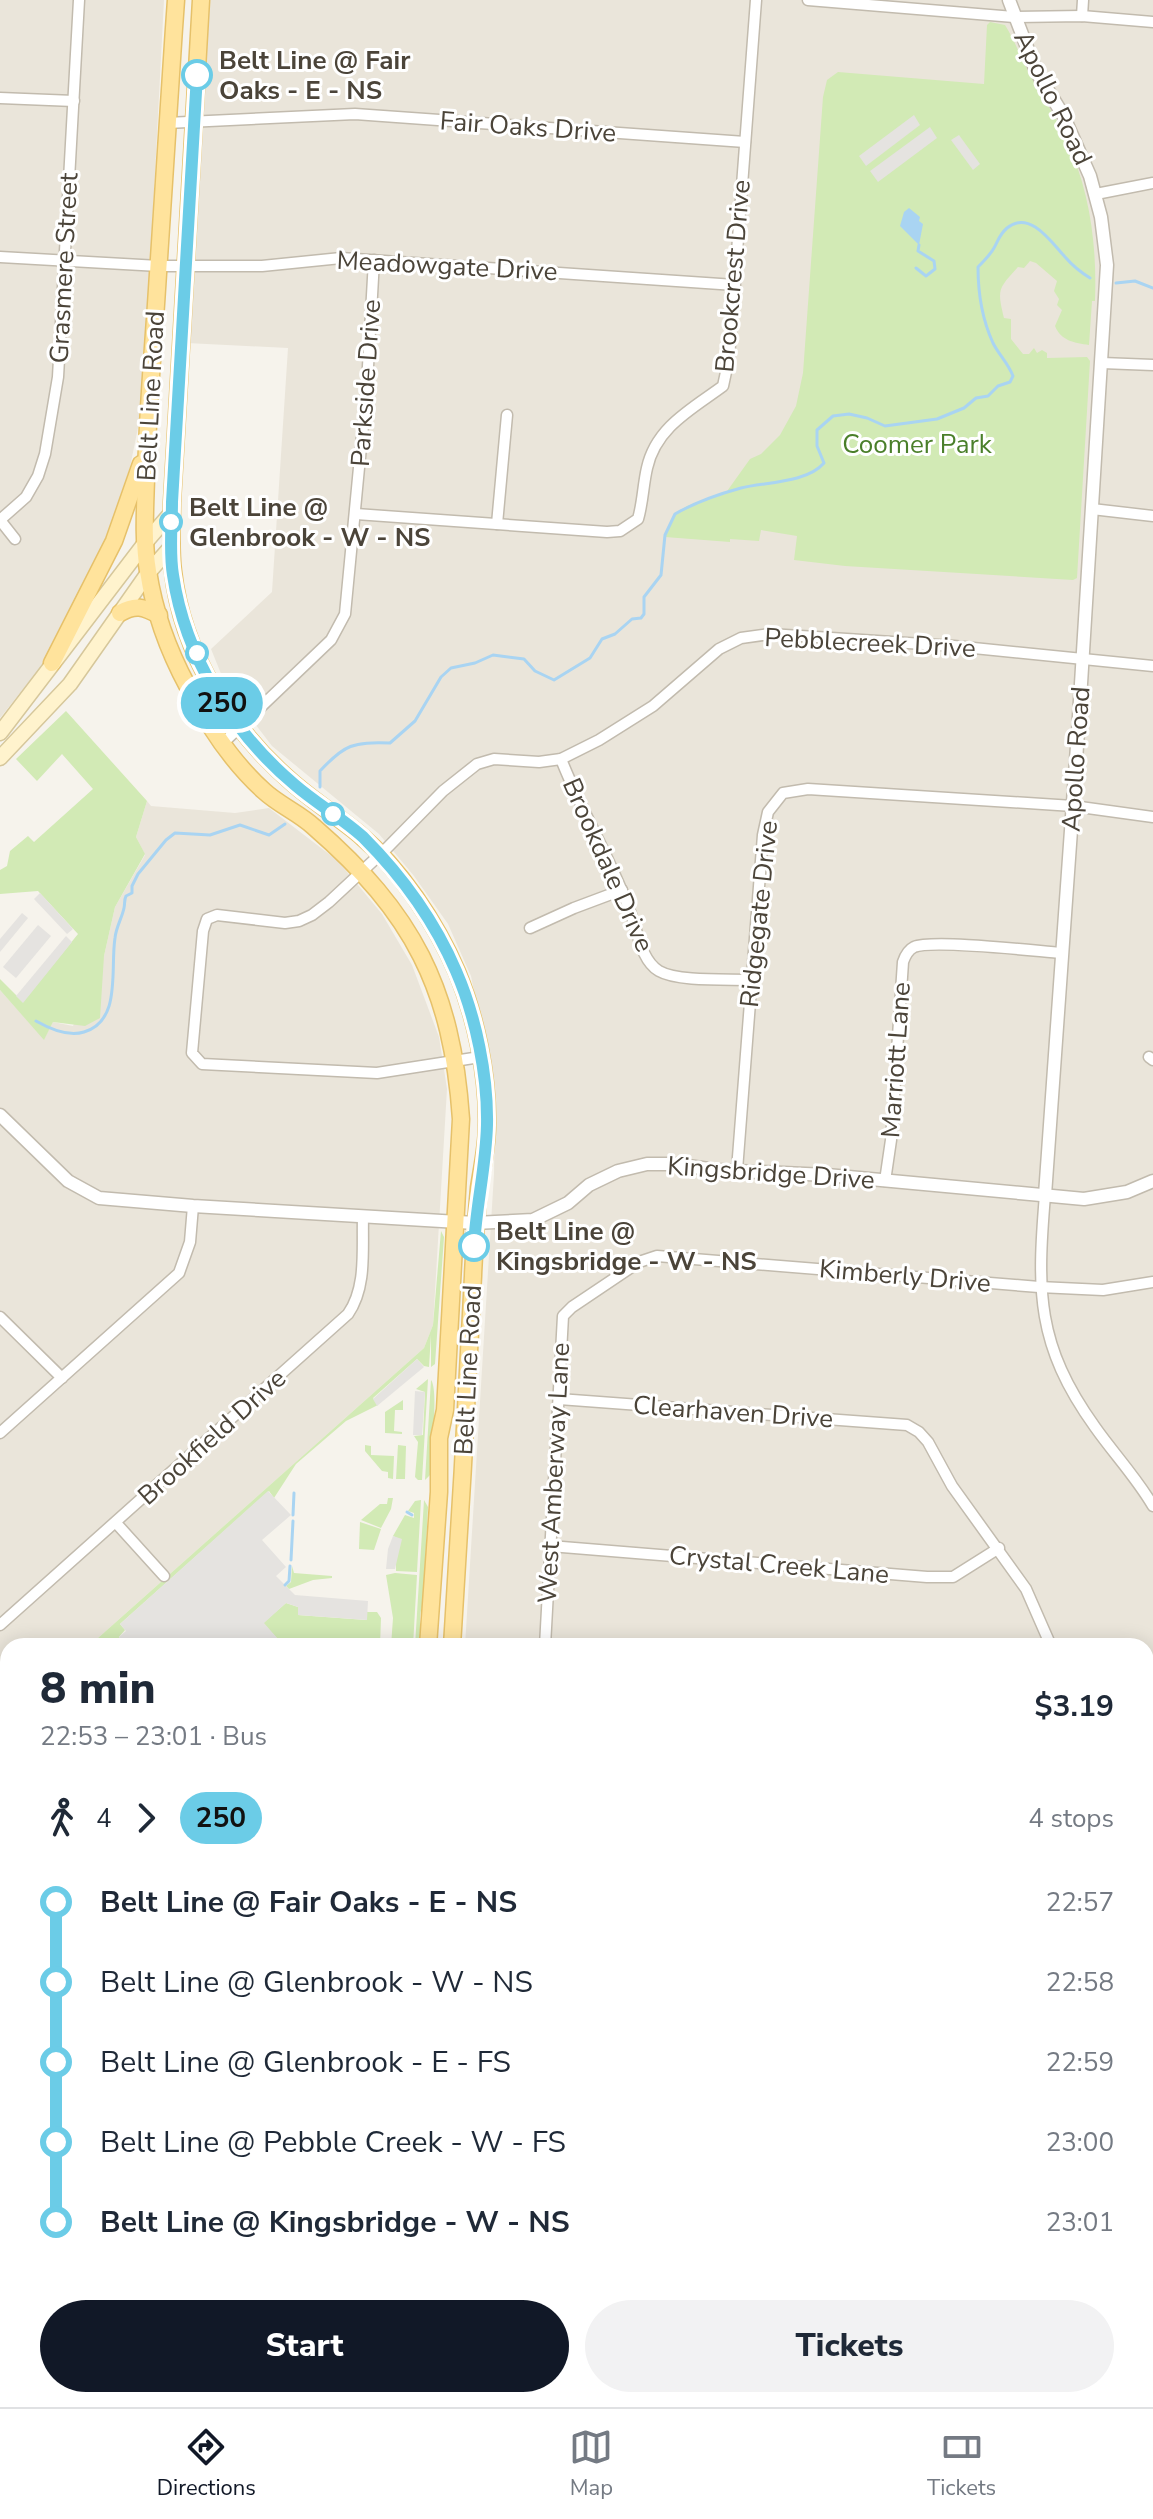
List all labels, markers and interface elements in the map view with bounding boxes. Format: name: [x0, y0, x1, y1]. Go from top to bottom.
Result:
street label: Apollo Road: [1005, 25, 1101, 171]
place label: Belt Line @ Fair Oaks - E - NS: [219, 43, 411, 108]
marker: Belt Line @ Fair Oaks - E - NS: [182, 60, 212, 90]
street label: Fair Oaks Drive: [439, 103, 617, 151]
street label: Grasmere Street: [42, 171, 87, 364]
street label: Brookcrest Drive: [707, 178, 759, 374]
street label: Meadowgate Drive: [336, 243, 558, 289]
street label: Parkside Drive: [343, 298, 389, 468]
street label: Belt Line Road: [129, 310, 173, 482]
park label: Coomer Park: [842, 427, 993, 462]
place label: Belt Line @ Glenbrook - W - NS: [189, 490, 431, 555]
marker: Belt Line @ Glenbrook - W - NS: [160, 511, 182, 533]
street label: Pebblecreek Drive: [763, 620, 977, 666]
unlabelled marker: [186, 642, 208, 664]
line badge: 250: [176, 677, 268, 729]
text: 250: [197, 684, 247, 722]
street label: Apollo Road: [1053, 685, 1099, 833]
street label: Brookdale Drive: [554, 772, 662, 958]
unlabelled marker: [322, 803, 344, 825]
street label: Ridgegate Drive: [732, 819, 786, 1009]
street label: Marriott Lane: [873, 981, 919, 1139]
street label: Kingsbridge Drive: [666, 1148, 876, 1198]
place label: Belt Line @ Kingsbridge - W - NS: [496, 1214, 757, 1279]
marker: Belt Line @ Kingsbridge - W - NS: [459, 1231, 489, 1261]
street label: Kimberly Drive: [818, 1251, 992, 1301]
street label: Belt Line Road: [446, 1284, 490, 1456]
street label: West Amberway Lane: [530, 1342, 578, 1604]
street label: Brookfield Drive: [130, 1361, 294, 1513]
street label: Clearhaven Drive: [632, 1388, 834, 1436]
street label: Crystal Creek Lane: [667, 1538, 891, 1592]
text: 8 min: [40, 1659, 156, 1719]
text: $3.19: [1035, 1686, 1114, 1727]
text: 22:53 – 23:01 · Bus: [40, 1719, 267, 1754]
icon: walk: [40, 1796, 84, 1840]
icon: forward: [124, 1796, 168, 1840]
text: 250: [196, 1799, 246, 1837]
text: 4: [96, 1801, 112, 1836]
text: 4 stops: [1028, 1801, 1114, 1836]
text: Belt Line @ Fair Oaks - E - NS: [100, 1882, 517, 1923]
text: 22:57: [1046, 1885, 1114, 1920]
text: Belt Line @ Glenbrook - W - NS: [100, 1962, 533, 2003]
text: 22:58: [1046, 1965, 1114, 2000]
text: Belt Line @ Glenbrook - E - FS: [100, 2042, 511, 2083]
text: 22:59: [1046, 2045, 1114, 2080]
text: Belt Line @ Pebble Creek - W - FS: [100, 2122, 566, 2163]
text: 23:00: [1046, 2125, 1114, 2160]
text: Belt Line @ Kingsbridge - W - NS: [100, 2202, 570, 2243]
text: 23:01: [1046, 2205, 1114, 2240]
button: Start: [40, 2300, 569, 2392]
button: Tickets: [585, 2300, 1114, 2392]
tab: Directions: [157, 2425, 256, 2503]
tab: Map: [569, 2425, 613, 2503]
tab: Tickets: [927, 2425, 996, 2503]

